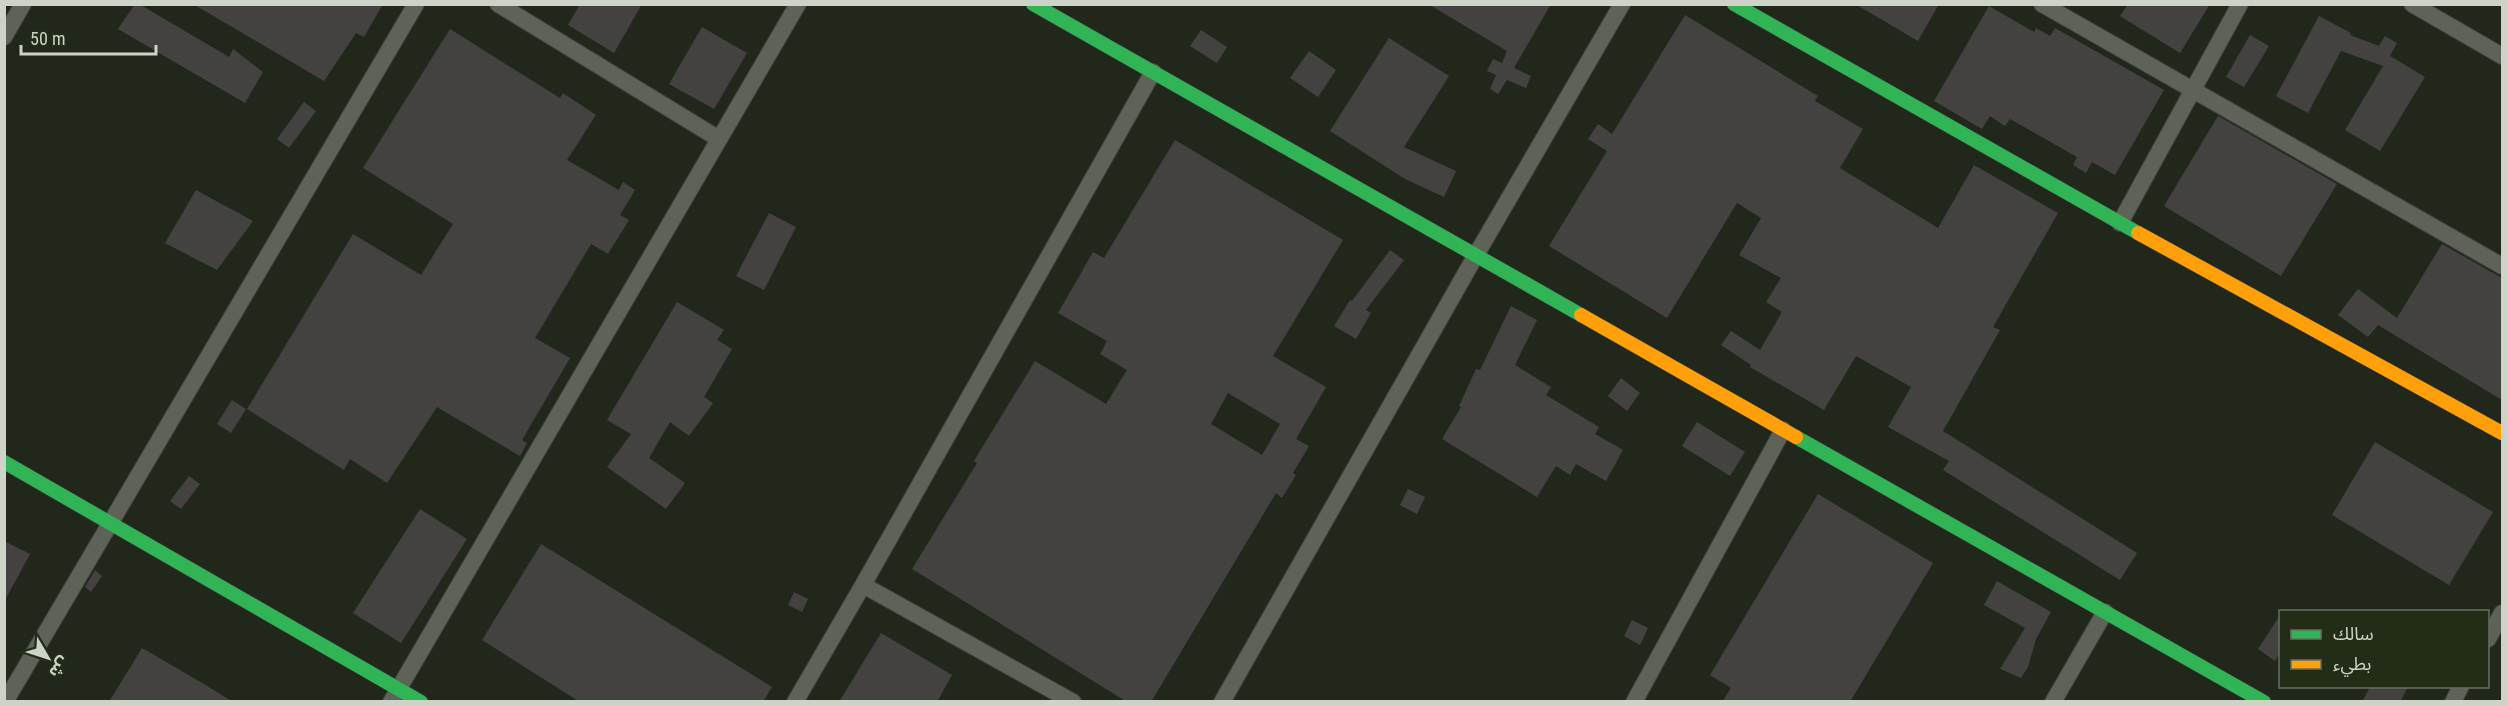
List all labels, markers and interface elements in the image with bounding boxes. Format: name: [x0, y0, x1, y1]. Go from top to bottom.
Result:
scale bar: [21, 18, 156, 56]
text: 50 m: [30, 28, 65, 49]
legend: [2279, 610, 2489, 688]
text: سالك: [2333, 623, 2374, 644]
north arrow: [18, 628, 78, 688]
text: ش: [45, 653, 74, 682]
text: بطيء: [2333, 653, 2371, 677]

